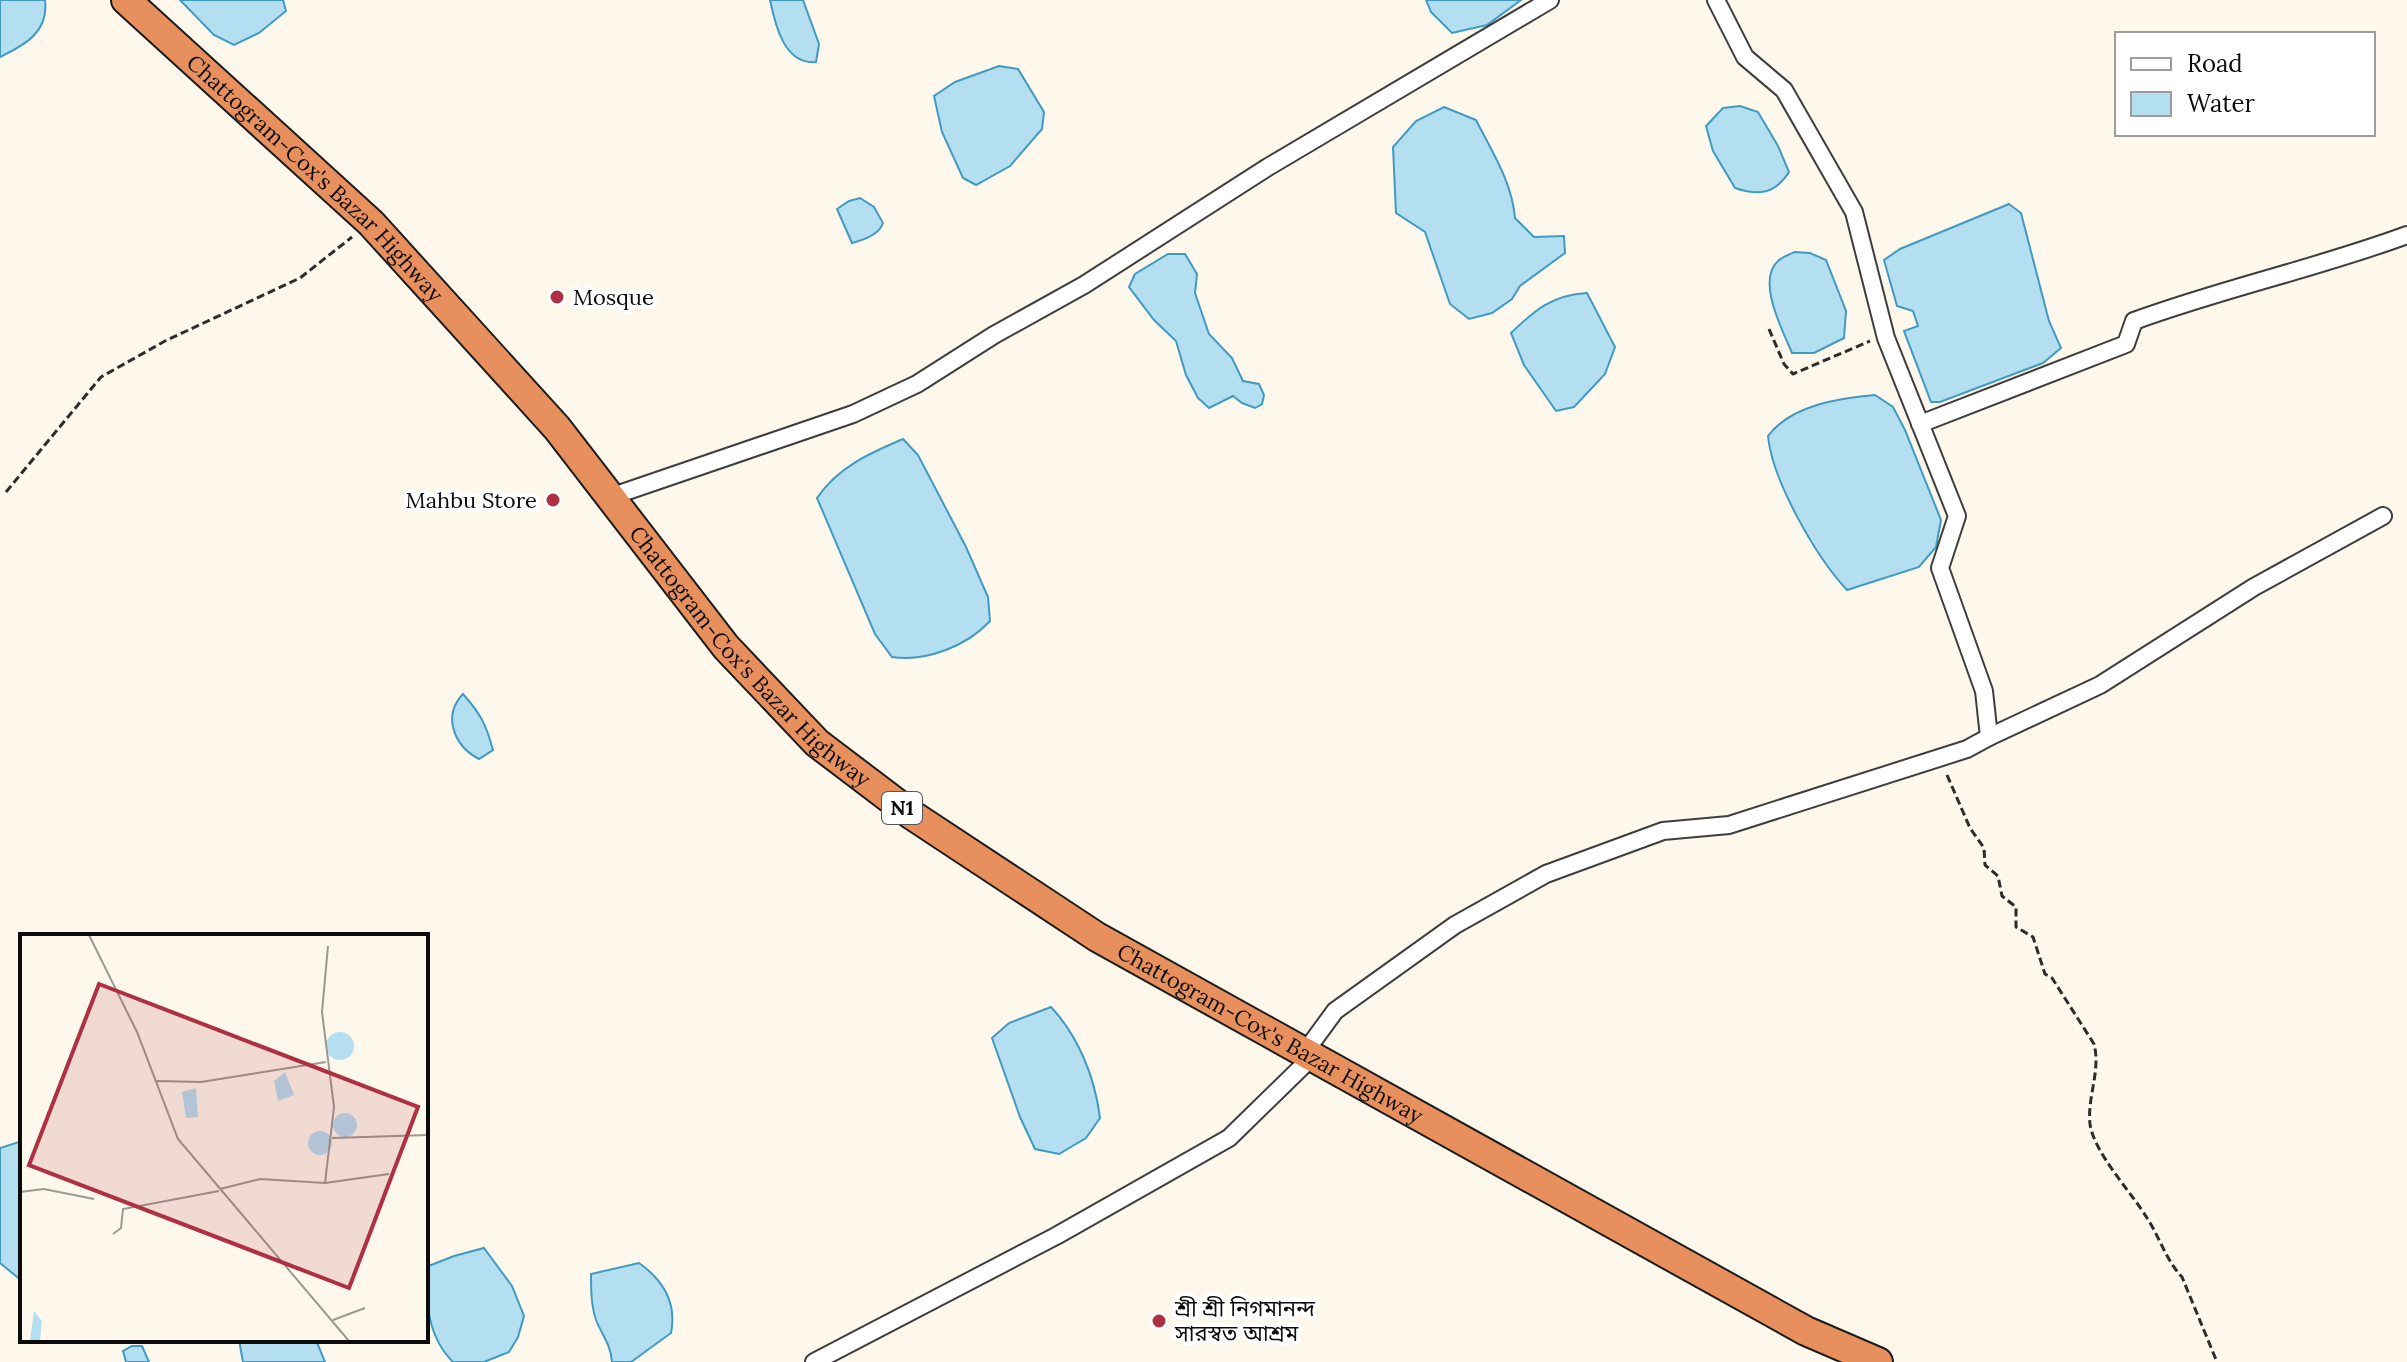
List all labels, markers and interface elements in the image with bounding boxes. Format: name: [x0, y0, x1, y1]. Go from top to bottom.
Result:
legend: [2115, 32, 2375, 136]
street label: Chattogram-Cox's Bazar Highway: [181, 48, 450, 308]
text: Road: [2187, 48, 2243, 79]
text: Water: [2187, 88, 2255, 119]
place label: Mosque: [573, 283, 654, 311]
marker: Mosque: [548, 288, 566, 306]
place label: Mahbu Store: [405, 486, 537, 514]
marker: Mahbu Store: [544, 491, 562, 509]
street label: Chattogram-Cox's Bazar Highway: [624, 520, 877, 793]
road number: N1: [882, 792, 922, 824]
inset map: [20, 934, 428, 1342]
street label: Chattogram-Cox's Bazar Highway: [1112, 937, 1428, 1130]
place label: শ্রী শ্রী নিগমানন্দ সারস্বত আশ্রম: [1174, 1294, 1316, 1347]
marker: শ্রী শ্রী নিগমানন্দ সারস্বত আশ্রম: [1150, 1312, 1168, 1330]

